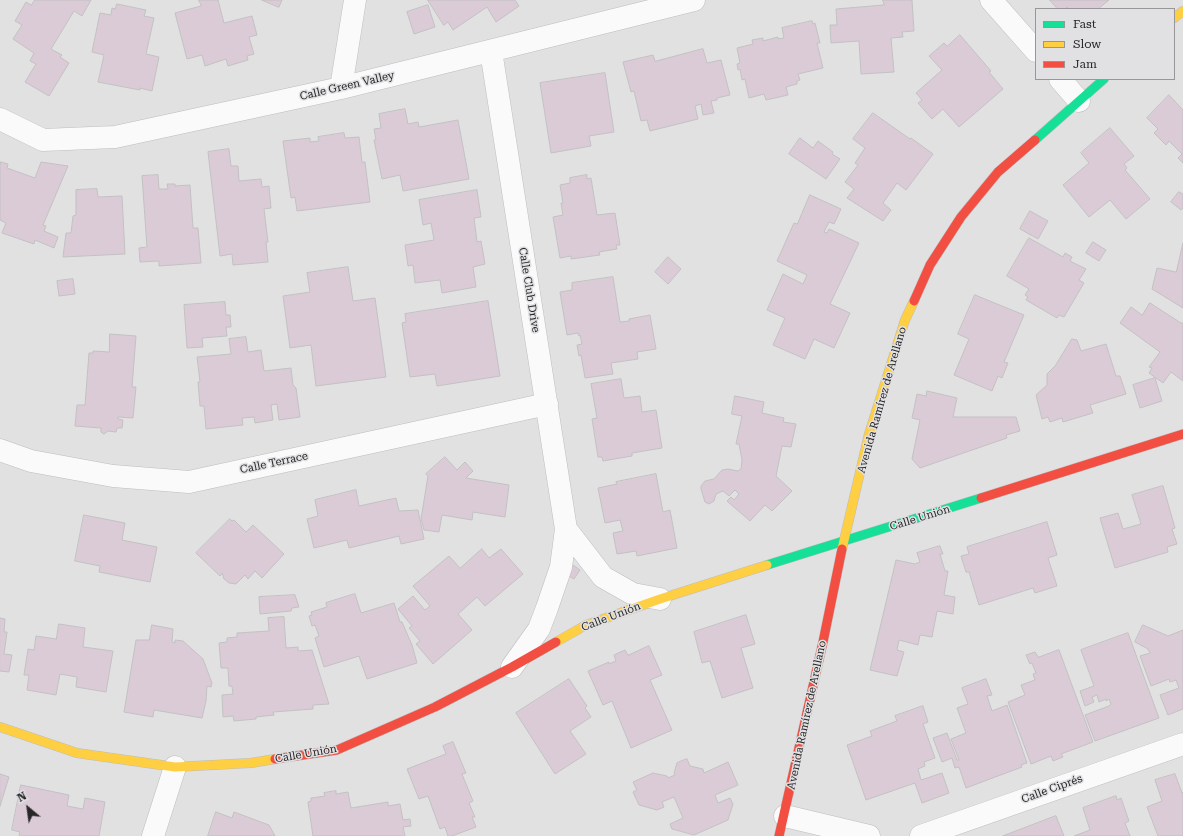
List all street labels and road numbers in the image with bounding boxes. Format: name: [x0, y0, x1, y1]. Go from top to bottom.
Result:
street label: Calle Green Valley: [298, 69, 396, 103]
street label: Calle Club Drive: [516, 246, 542, 334]
street label: Avenida Ramírez de Arellano: [855, 325, 909, 475]
street label: Calle Terrace: [239, 449, 309, 477]
street label: Calle Unión: [888, 503, 952, 533]
street label: Calle Unión: [579, 600, 643, 634]
street label: Avenida Ramírez de Arellano: [785, 639, 829, 791]
street label: Calle Unión: [274, 742, 338, 766]
street label: Calle Ciprés: [1020, 772, 1084, 806]

